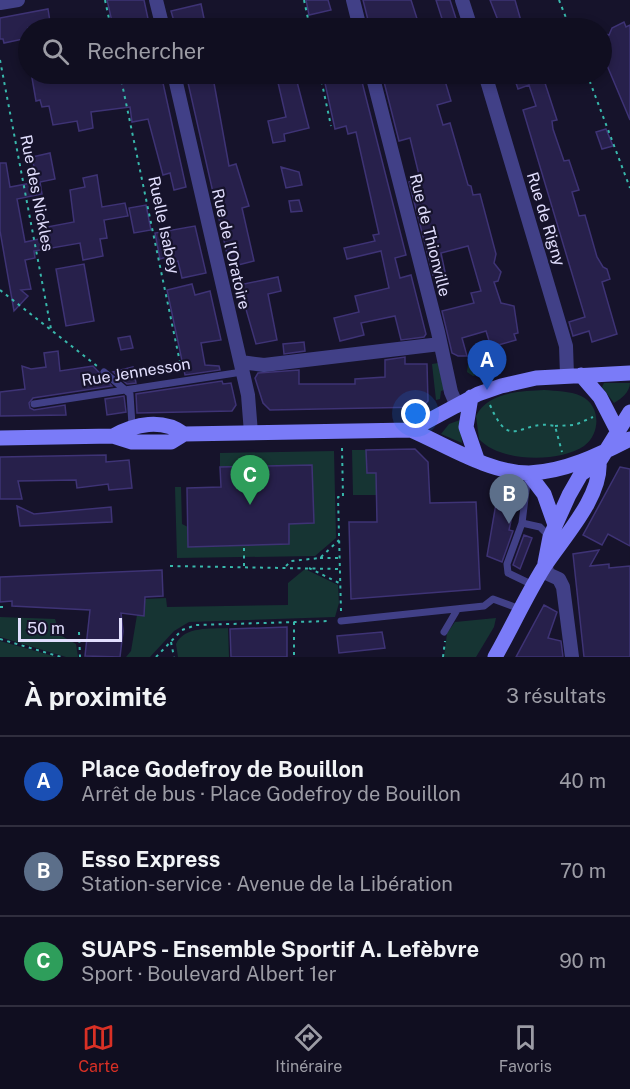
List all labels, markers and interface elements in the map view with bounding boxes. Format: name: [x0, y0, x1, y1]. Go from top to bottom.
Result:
search box: [18, 18, 612, 84]
icon: search: [39, 35, 72, 68]
text: Rechercher: [87, 38, 205, 64]
street label: Rue des Nickles: [16, 133, 58, 253]
street label: Rue de Rigny: [523, 170, 569, 269]
street label: Rue de Thionville: [406, 172, 454, 298]
street label: Ruelle Isabey: [144, 174, 184, 276]
street label: Rue de l'Oratoire: [208, 187, 254, 311]
pin: A: [468, 340, 506, 390]
street label: Rue Jennesson: [80, 354, 192, 390]
your location: [401, 399, 430, 428]
pin: C: [230, 456, 270, 505]
pin: B: [490, 474, 528, 524]
scale bar: [18, 615, 122, 642]
text: 50 m: [27, 619, 65, 638]
text: À proximité: [24, 681, 167, 712]
text: 3 résultats: [506, 684, 606, 708]
text: Place Godefroy de Bouillon: [81, 756, 364, 782]
text: A: [36, 769, 51, 793]
text: 40 m: [559, 769, 606, 793]
text: Arrêt de bus · Place Godefroy de Bouillon: [81, 782, 461, 806]
text: Esso Express: [81, 846, 220, 872]
text: B: [37, 859, 50, 883]
text: 70 m: [560, 859, 606, 883]
text: Station-service · Avenue de la Libération: [81, 872, 453, 896]
text: SUAPS - Ensemble Sportif A. Lefèbvre: [81, 936, 479, 962]
text: C: [36, 949, 51, 973]
text: 90 m: [559, 949, 606, 973]
text: Sport · Boulevard Albert 1er: [81, 962, 337, 986]
tab: Carte: [78, 1021, 119, 1076]
tab: Itinéraire: [275, 1021, 342, 1076]
tab: Favoris: [499, 1021, 552, 1076]

